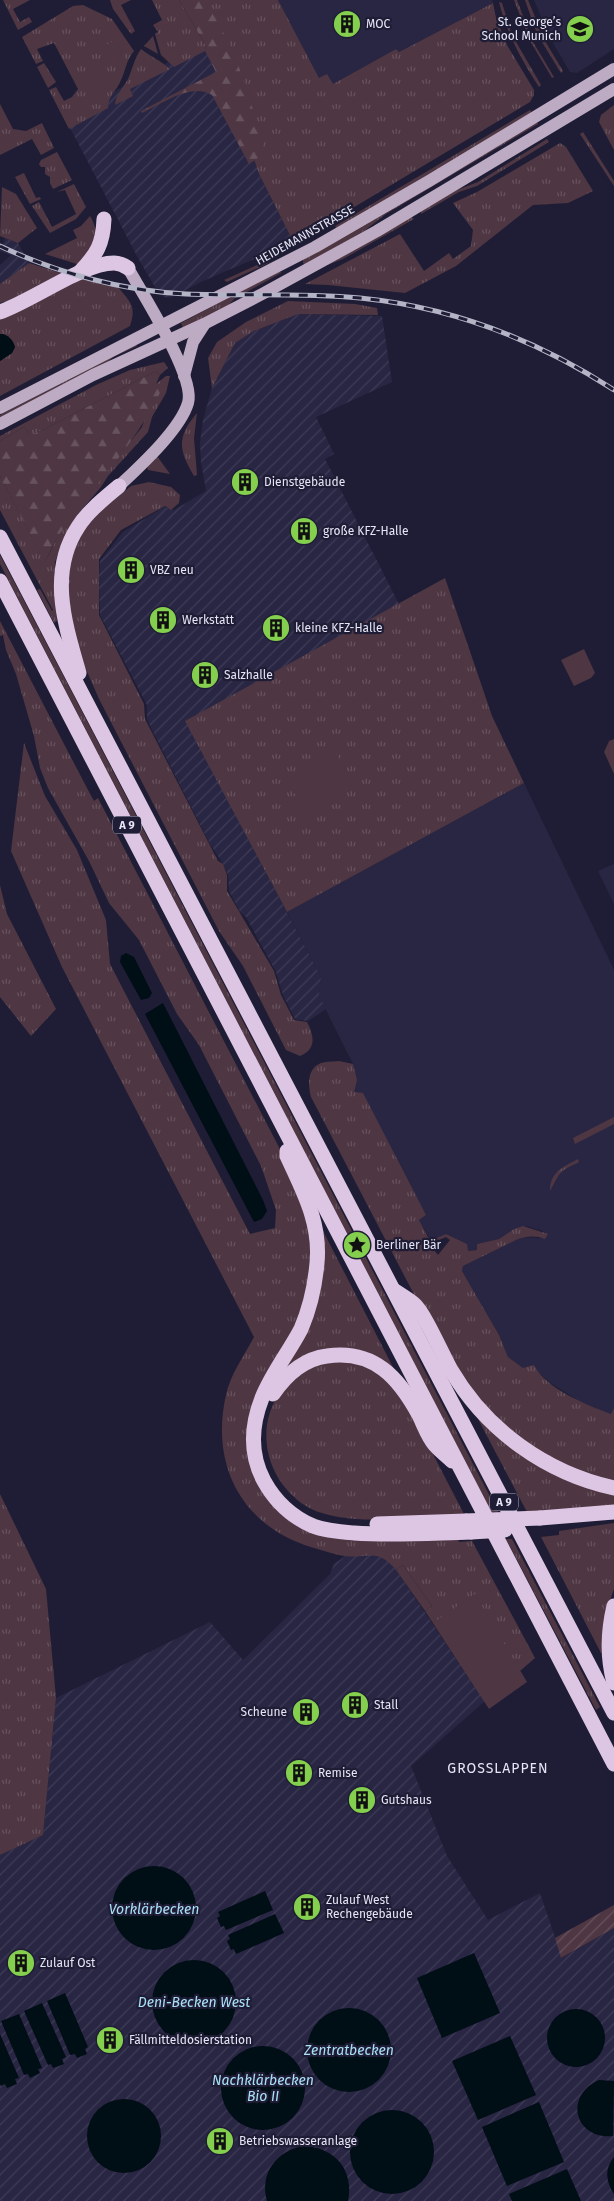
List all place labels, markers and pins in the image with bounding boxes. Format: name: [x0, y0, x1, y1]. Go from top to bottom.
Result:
building icon: MOC: [332, 9, 362, 39]
school or university icon: St. George’s School Munich: [565, 14, 595, 44]
place label: St. George’s School Munich: [481, 15, 561, 43]
place label: MOC: [366, 17, 391, 31]
building icon: Dienstgebäude: [230, 467, 260, 497]
place label: Dienstgebäude: [264, 475, 345, 489]
building icon: große KFZ-Halle: [289, 516, 319, 546]
place label: große KFZ-Halle: [323, 524, 409, 538]
building icon: VBZ neu: [116, 555, 146, 585]
place label: VBZ neu: [150, 563, 194, 577]
building icon: Werkstatt: [148, 605, 178, 635]
place label: Werkstatt: [182, 613, 235, 627]
building icon: kleine KFZ-Halle: [261, 613, 291, 643]
place label: kleine KFZ-Halle: [295, 621, 383, 635]
building icon: Salzhalle: [190, 660, 220, 690]
place label: Salzhalle: [224, 668, 273, 682]
place icon: Berliner Bär: [342, 1230, 372, 1260]
place label: Berliner Bär: [376, 1238, 442, 1252]
building icon: Stall: [340, 1690, 370, 1720]
building icon: Scheune: [291, 1697, 321, 1727]
place label: Stall: [374, 1698, 399, 1712]
place label: Scheune: [241, 1705, 287, 1719]
building icon: Remise: [284, 1758, 314, 1788]
place label: Remise: [318, 1766, 357, 1780]
building icon: Gutshaus: [347, 1785, 377, 1815]
place label: Gutshaus: [381, 1793, 432, 1807]
building icon: Zulauf West Rechengebäude: [292, 1892, 322, 1922]
place label: Zulauf West Rechengebäude: [326, 1893, 413, 1921]
building icon: Zulauf Ost: [6, 1948, 36, 1978]
place label: Zulauf Ost: [40, 1956, 96, 1970]
building icon: Fällmitteldosierstation: [95, 2025, 125, 2055]
place label: Fällmitteldosierstation: [129, 2033, 252, 2047]
building icon: Betriebswasseranlage: [205, 2126, 235, 2156]
place label: Betriebswasseranlage: [239, 2134, 357, 2148]

